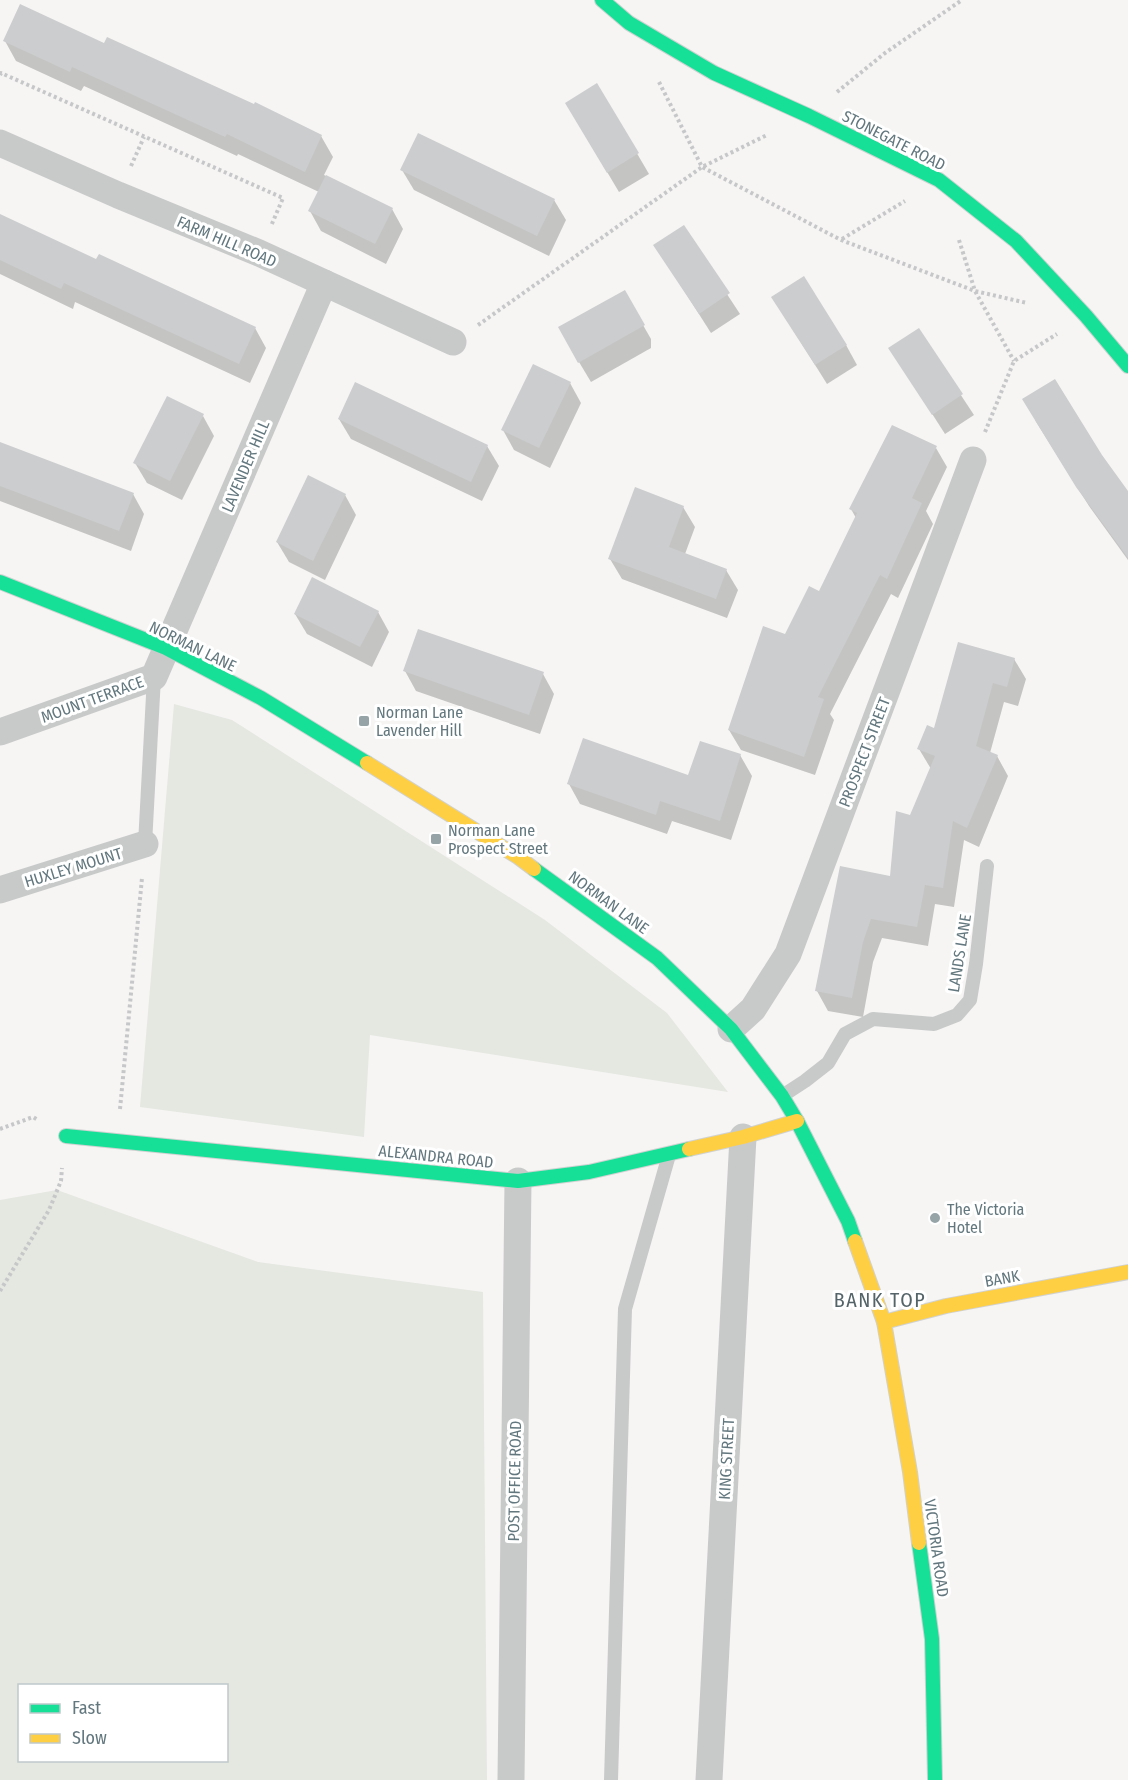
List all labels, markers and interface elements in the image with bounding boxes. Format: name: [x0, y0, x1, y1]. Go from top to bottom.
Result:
street label: STONEGATE ROAD: [839, 106, 948, 175]
street label: FARM HILL ROAD: [174, 212, 280, 271]
street label: LAVENDER HILL: [218, 417, 273, 515]
street label: NORMAN LANE: [146, 617, 239, 676]
street label: MOUNT TERRACE: [38, 672, 146, 727]
street label: PROSPECT STREET: [835, 694, 894, 810]
place label: Norman Lane Lavender Hill: [376, 703, 463, 740]
marker: Norman Lane Lavender Hill: [357, 714, 371, 728]
place label: Norman Lane Prospect Street: [448, 821, 549, 858]
marker: Norman Lane Prospect Street: [429, 832, 443, 846]
street label: HUXLEY MOUNT: [22, 843, 125, 891]
street label: NORMAN LANE: [565, 867, 653, 938]
street label: LANDS LANE: [944, 913, 975, 994]
street label: ALEXANDRA ROAD: [378, 1141, 494, 1172]
place label: The Victoria Hotel: [947, 1200, 1025, 1237]
marker: The Victoria Hotel: [928, 1211, 942, 1225]
street label: BANK: [983, 1266, 1022, 1291]
district label: BANK TOP: [834, 1288, 926, 1312]
street label: KING STREET: [715, 1417, 738, 1500]
street label: POST OFFICE ROAD: [504, 1420, 525, 1542]
street label: VICTORIA ROAD: [920, 1498, 953, 1598]
legend: [18, 1684, 228, 1762]
text: Fast: [72, 1697, 101, 1719]
text: Slow: [72, 1727, 107, 1749]

